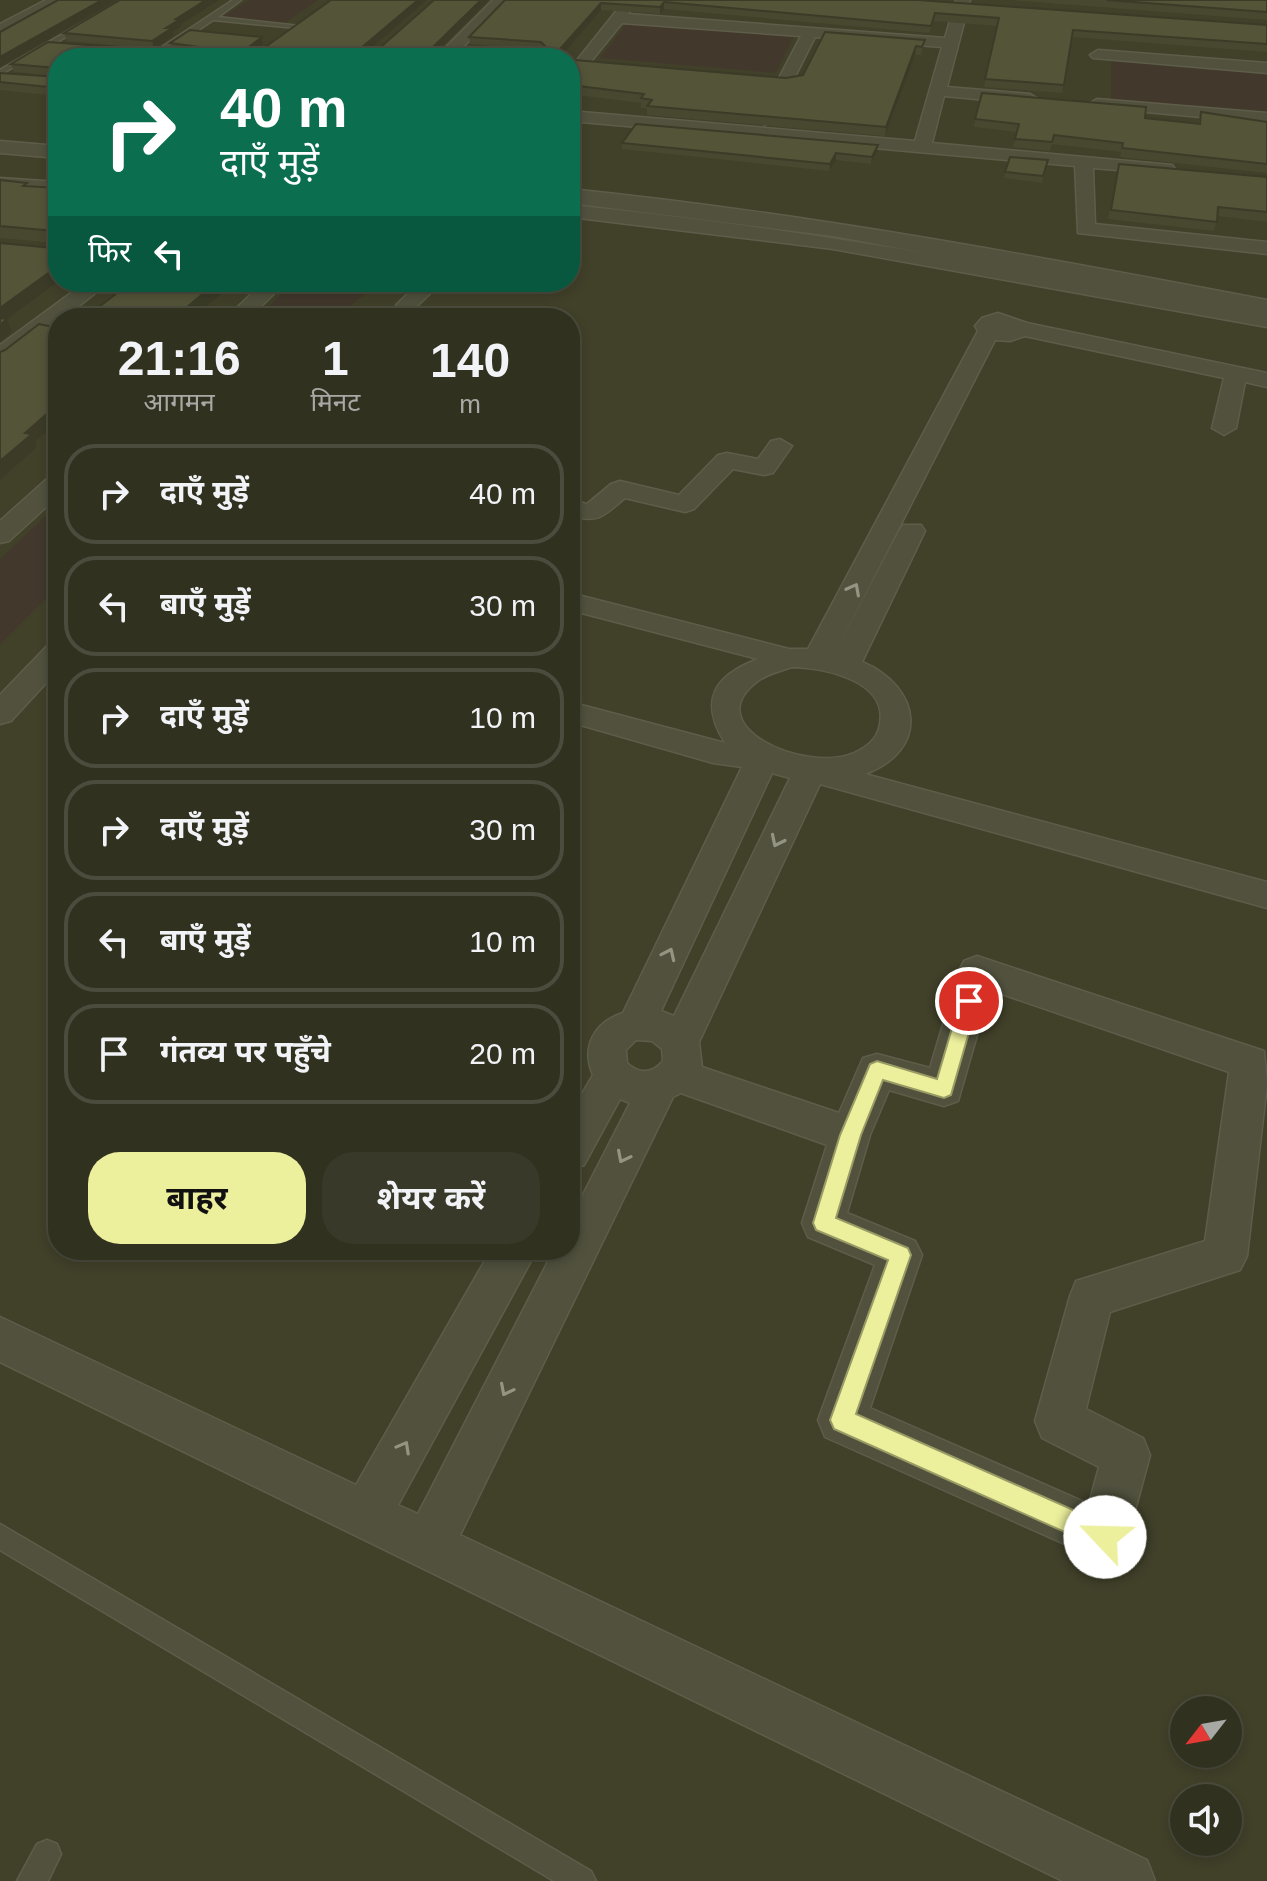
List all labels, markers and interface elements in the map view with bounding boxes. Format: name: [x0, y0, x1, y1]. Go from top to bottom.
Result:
text: 40 m: [220, 76, 348, 139]
icon: right: [88, 80, 192, 184]
text: दाएँ मुड़ें: [220, 142, 319, 183]
icon: left: [147, 232, 191, 276]
text: फिर: [88, 235, 131, 268]
text: 21:16: [118, 332, 241, 385]
text: 1: [322, 332, 349, 385]
text: 140: [430, 334, 510, 387]
text: आगमन: [144, 387, 215, 417]
text: मिनट: [310, 387, 360, 417]
text: m: [459, 389, 481, 419]
icon: right: [92, 472, 136, 516]
text: दाएँ मुड़ें: [160, 475, 249, 508]
text: 40 m: [469, 477, 536, 510]
one-way arrow: [845, 583, 860, 598]
icon: left: [92, 584, 136, 628]
text: बाएँ मुड़ें: [160, 587, 251, 620]
text: 30 m: [469, 589, 536, 622]
icon: right: [92, 696, 136, 740]
text: दाएँ मुड़ें: [160, 699, 249, 732]
text: 10 m: [469, 701, 536, 734]
icon: right: [92, 808, 136, 852]
text: दाएँ मुड़ें: [160, 811, 249, 844]
text: 30 m: [469, 813, 536, 846]
one-way arrow: [771, 832, 787, 847]
icon: left: [92, 920, 136, 964]
text: बाएँ मुड़ें: [160, 923, 251, 956]
text: 10 m: [469, 925, 536, 958]
one-way arrow: [659, 948, 675, 962]
pin: [935, 967, 1003, 1035]
icon: arrive: [947, 979, 991, 1023]
icon: arrive: [92, 1032, 136, 1076]
text: गंतव्य पर पहुँचे: [160, 1035, 331, 1068]
text: 20 m: [469, 1037, 536, 1070]
one-way arrow: [617, 1149, 632, 1164]
button: बाहर: [88, 1152, 306, 1244]
button: शेयर करें: [322, 1152, 540, 1244]
one-way arrow: [500, 1382, 516, 1396]
one-way arrow: [394, 1441, 410, 1456]
position arrow: [1063, 1495, 1147, 1579]
north arrow: [1170, 1696, 1242, 1768]
map controls: [1170, 1696, 1242, 1856]
button: sound: [1170, 1784, 1242, 1856]

